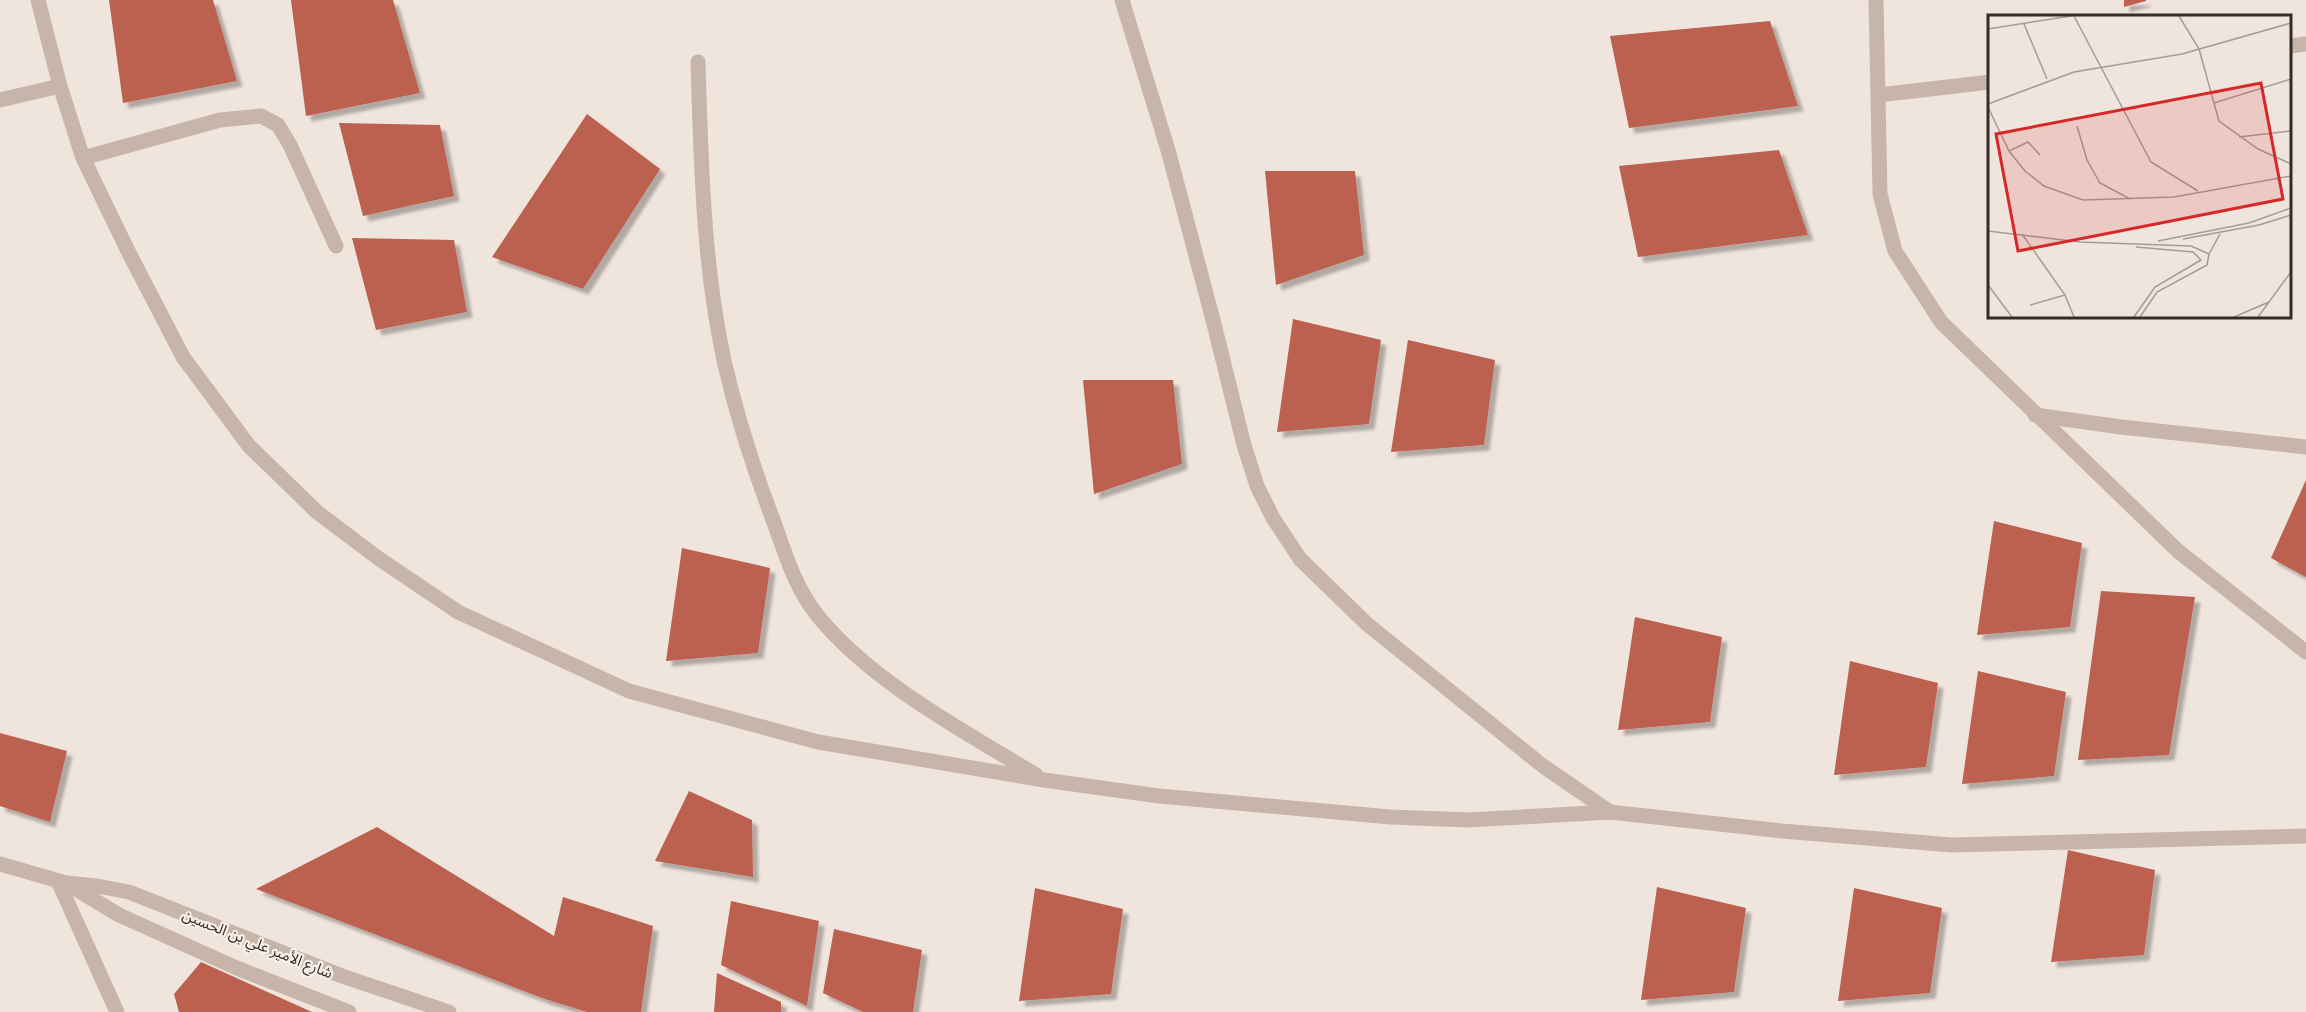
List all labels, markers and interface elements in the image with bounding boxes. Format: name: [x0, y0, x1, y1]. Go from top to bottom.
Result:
inset map: [1988, 15, 2291, 318]
street label: شارع الأمير علي بن الحسين: [179, 905, 336, 985]

